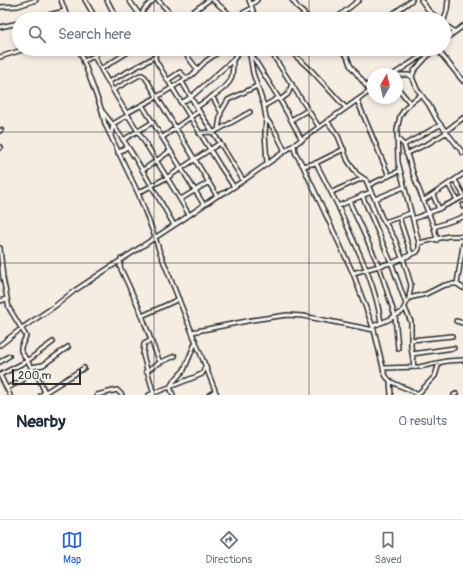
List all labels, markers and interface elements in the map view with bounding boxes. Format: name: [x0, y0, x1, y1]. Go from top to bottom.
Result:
search box: [12, 12, 451, 56]
icon: search: [26, 23, 48, 45]
text: Search here: [58, 25, 131, 44]
north arrow: [367, 68, 403, 104]
scale bar: [12, 367, 81, 386]
text: 200 m: [18, 369, 51, 382]
text: Nearby: [16, 411, 65, 432]
text: 0 results: [398, 413, 447, 429]
tab: Map: [61, 529, 83, 566]
tab: Directions: [205, 529, 252, 566]
tab: Saved: [375, 529, 402, 566]

